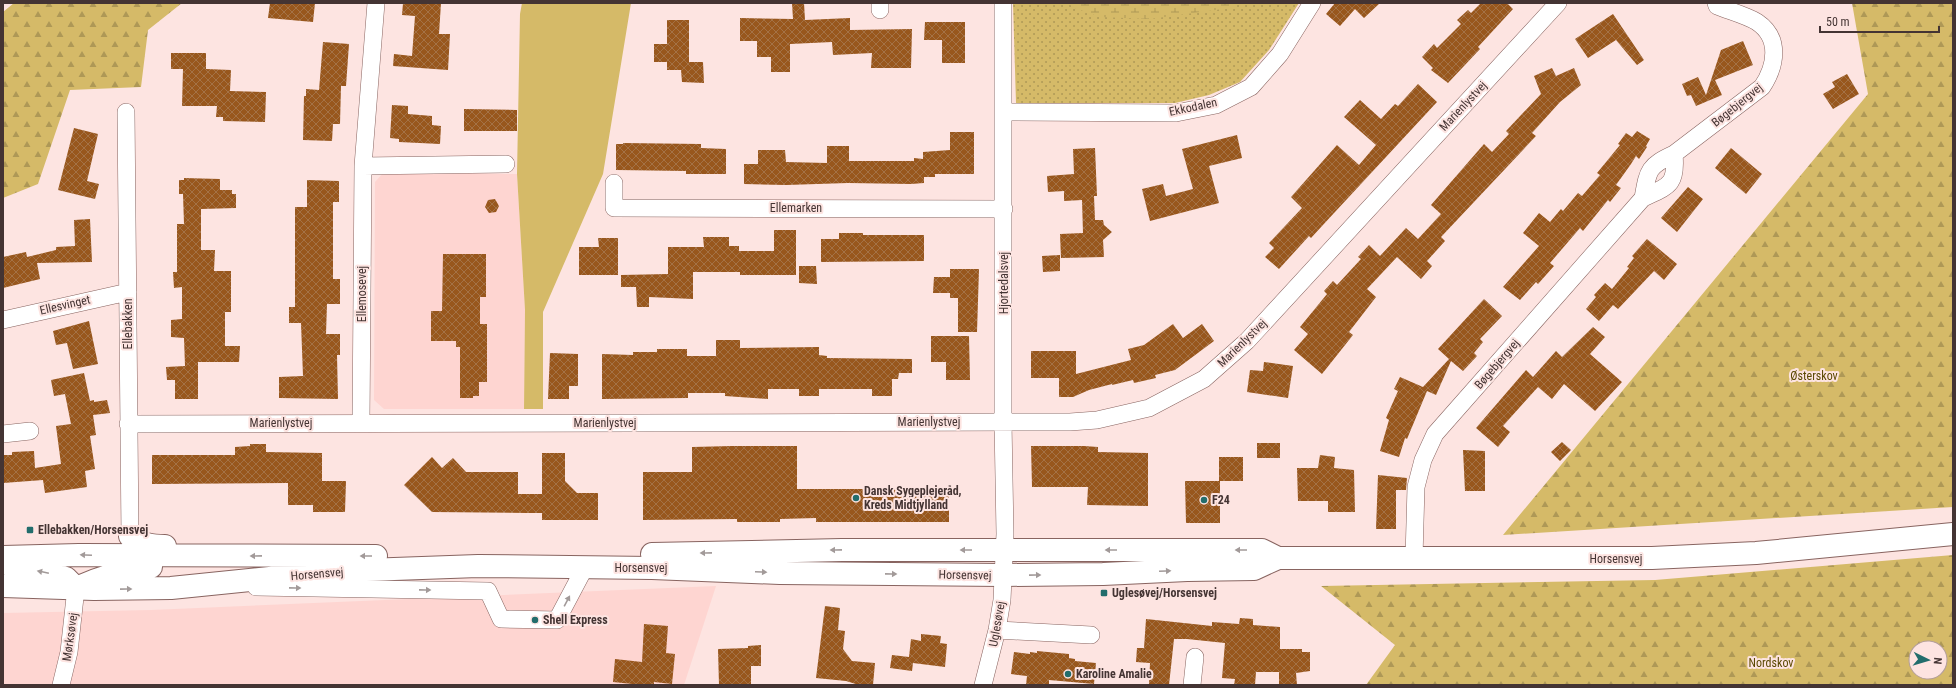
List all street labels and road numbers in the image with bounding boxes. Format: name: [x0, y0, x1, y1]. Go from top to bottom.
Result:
street label: Marienlystvej: [1436, 78, 1490, 134]
street label: Bøgebjergvej: [1709, 80, 1765, 130]
street label: Ekkodalen: [1168, 95, 1218, 119]
street label: Ellemarken: [770, 201, 822, 215]
street label: Hjortedalsvej: [997, 252, 1011, 314]
street label: Ellemosevej: [355, 266, 369, 322]
street label: Ellesvinget: [38, 292, 92, 318]
street label: Ellebakken: [121, 298, 135, 349]
street label: Marienlystvej: [1215, 316, 1269, 370]
street label: Bøgebjergvej: [1472, 336, 1522, 392]
street label: Marienlystvej: [898, 415, 960, 429]
street label: Marienlystvej: [250, 416, 312, 430]
street label: Marienlystvej: [574, 416, 636, 430]
street label: Horsensvej: [1590, 552, 1642, 566]
street label: Horsensvej: [615, 561, 667, 575]
street label: Horsensvej: [290, 565, 344, 583]
street label: Horsensvej: [938, 568, 992, 582]
street label: Uglesøvej: [986, 600, 1008, 648]
street label: Mørksøvej: [60, 612, 80, 662]

